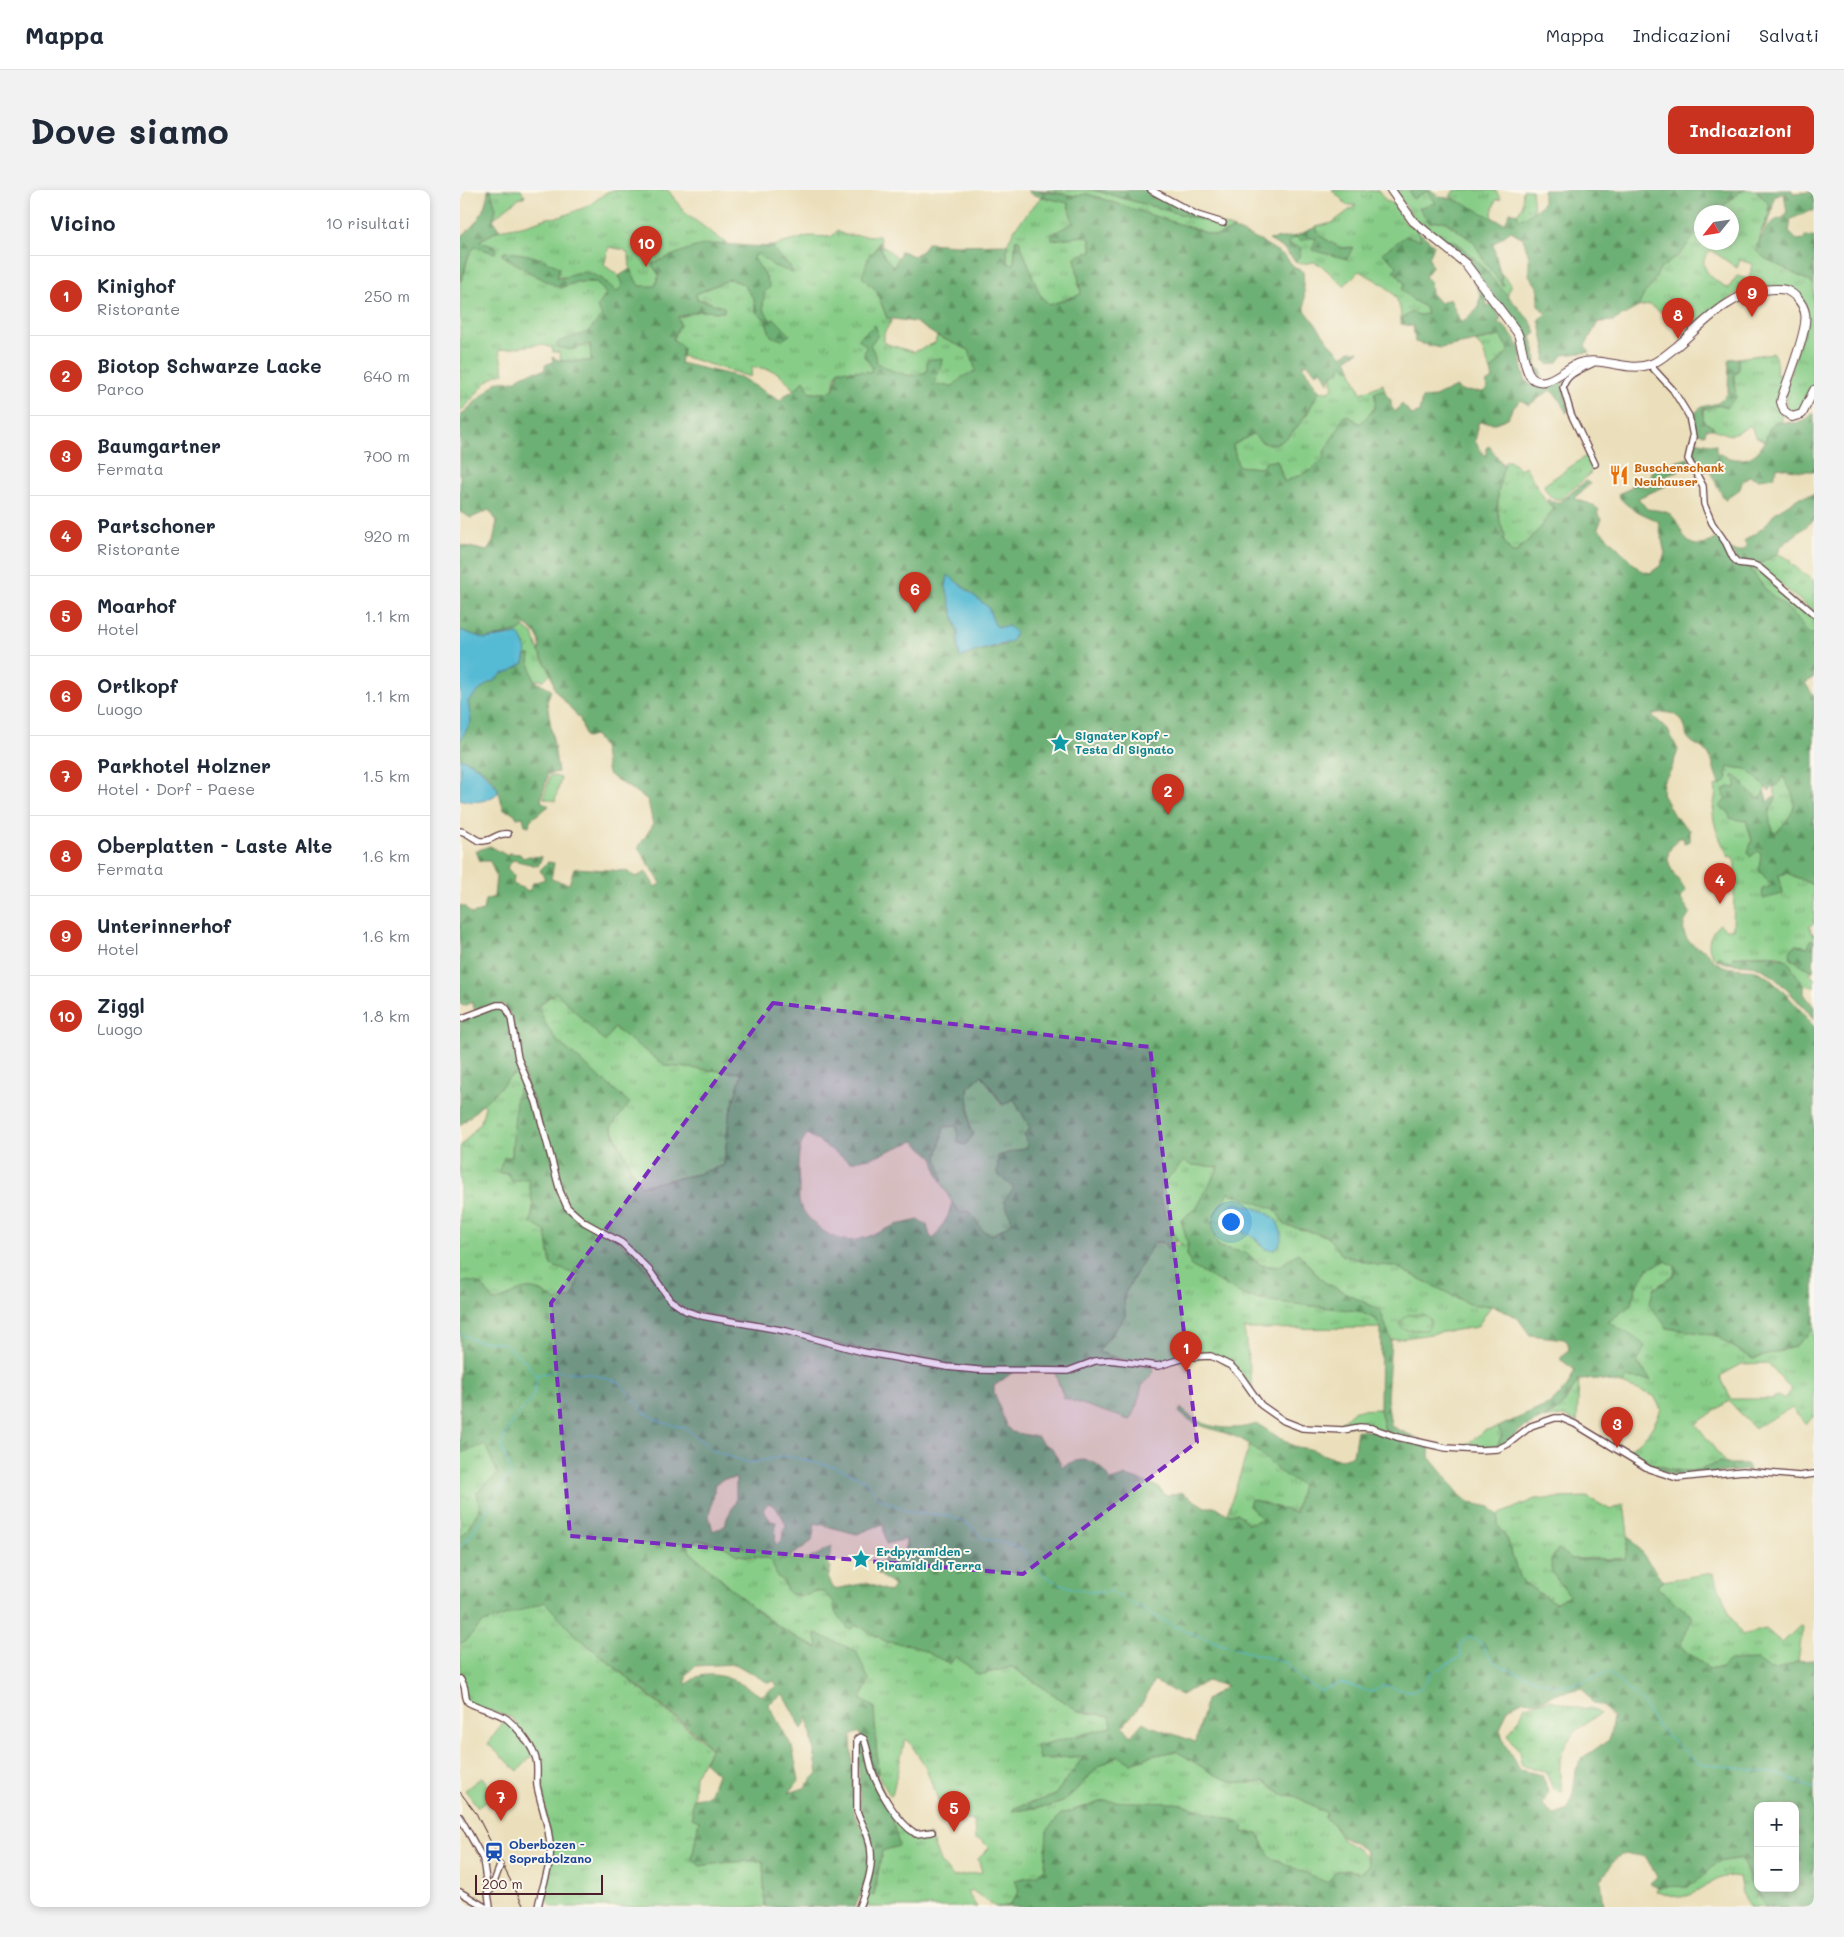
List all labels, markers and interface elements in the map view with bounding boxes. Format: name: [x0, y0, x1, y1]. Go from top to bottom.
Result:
text: Mappa: [25, 19, 104, 50]
text: Mappa: [1546, 23, 1605, 47]
text: Indicazioni: [1633, 23, 1731, 47]
text: Salvati: [1759, 23, 1819, 47]
button: Indicazioni: [1668, 106, 1814, 154]
text: Dove siamo: [30, 107, 229, 153]
north arrow: [1694, 205, 1739, 250]
text: Vicino: [50, 209, 115, 236]
text: 10 risultati: [325, 212, 410, 233]
pin: 10: [630, 226, 662, 267]
text: Kinighof: [97, 273, 175, 298]
pin: 9: [1736, 276, 1768, 317]
text: 1: [62, 285, 70, 306]
text: 250 m: [364, 285, 410, 306]
text: Ristorante: [97, 298, 180, 319]
pin: 8: [1662, 298, 1694, 339]
text: Biotop Schwarze Lacke: [97, 353, 322, 378]
text: 2: [62, 365, 70, 386]
text: 640 m: [363, 365, 410, 386]
text: Parco: [97, 378, 144, 399]
text: Baumgartner: [97, 433, 221, 458]
text: 3: [61, 445, 71, 466]
text: 700 m: [363, 445, 410, 466]
text: Fermata: [97, 458, 164, 479]
place label: Buschenschank Neuhauser: [1634, 459, 1724, 489]
restaurant icon: Buschenschank Neuhauser: [1608, 464, 1630, 486]
text: Partschoner: [97, 513, 216, 538]
text: 4: [61, 525, 71, 546]
text: 920 m: [364, 525, 410, 546]
text: Ristorante: [97, 538, 180, 559]
pin: 6: [899, 572, 931, 613]
text: Moarhof: [97, 593, 176, 618]
text: 5: [61, 605, 71, 626]
text: 1.1 km: [365, 605, 410, 626]
text: Hotel: [97, 618, 139, 639]
text: Ortlkopf: [97, 673, 178, 698]
text: 6: [61, 685, 71, 706]
text: 1.1 km: [365, 685, 410, 706]
text: Luogo: [97, 698, 142, 719]
place label: Signater Kopf - Testa di Signato: [1075, 727, 1174, 757]
place icon: Signater Kopf - Testa di Signato: [1049, 732, 1071, 754]
text: Parkhotel Holzner: [97, 753, 271, 778]
text: 7: [62, 765, 70, 786]
text: 1.5 km: [362, 765, 410, 786]
pin: 2: [1152, 774, 1184, 815]
text: Hotel · Dorf - Paese: [97, 778, 255, 799]
text: Oberplatten - Laste Alte: [97, 833, 332, 858]
text: 8: [61, 845, 71, 866]
text: 1.6 km: [362, 845, 410, 866]
text: Fermata: [97, 858, 164, 879]
pin: 4: [1704, 863, 1736, 904]
text: Unterinnerhof: [97, 913, 231, 938]
text: 9: [61, 925, 71, 946]
text: 1.6 km: [362, 925, 410, 946]
text: Hotel: [97, 938, 139, 959]
text: Ziggl: [97, 993, 145, 1018]
text: 10: [57, 1005, 75, 1026]
text: 1.8 km: [362, 1005, 410, 1026]
text: Luogo: [97, 1018, 142, 1039]
your location: [1218, 1209, 1244, 1235]
pin: 1: [1170, 1331, 1202, 1372]
pin: 3: [1601, 1407, 1633, 1448]
place label: Erdpyramiden - Piramidi di Terra: [876, 1543, 982, 1573]
place icon: Erdpyramiden - Piramidi di Terra: [850, 1548, 872, 1570]
pin: 7: [485, 1780, 517, 1821]
pin: 5: [938, 1791, 970, 1832]
map controls: [1754, 1802, 1799, 1892]
button: +: [1754, 1802, 1799, 1847]
place label: Oberbozen - Soprabolzano: [509, 1836, 591, 1866]
station icon: Oberbozen - Soprabolzano: [483, 1841, 505, 1863]
button: −: [1754, 1847, 1799, 1892]
scale bar: [475, 1872, 602, 1895]
text: 200 m: [482, 1874, 523, 1893]

